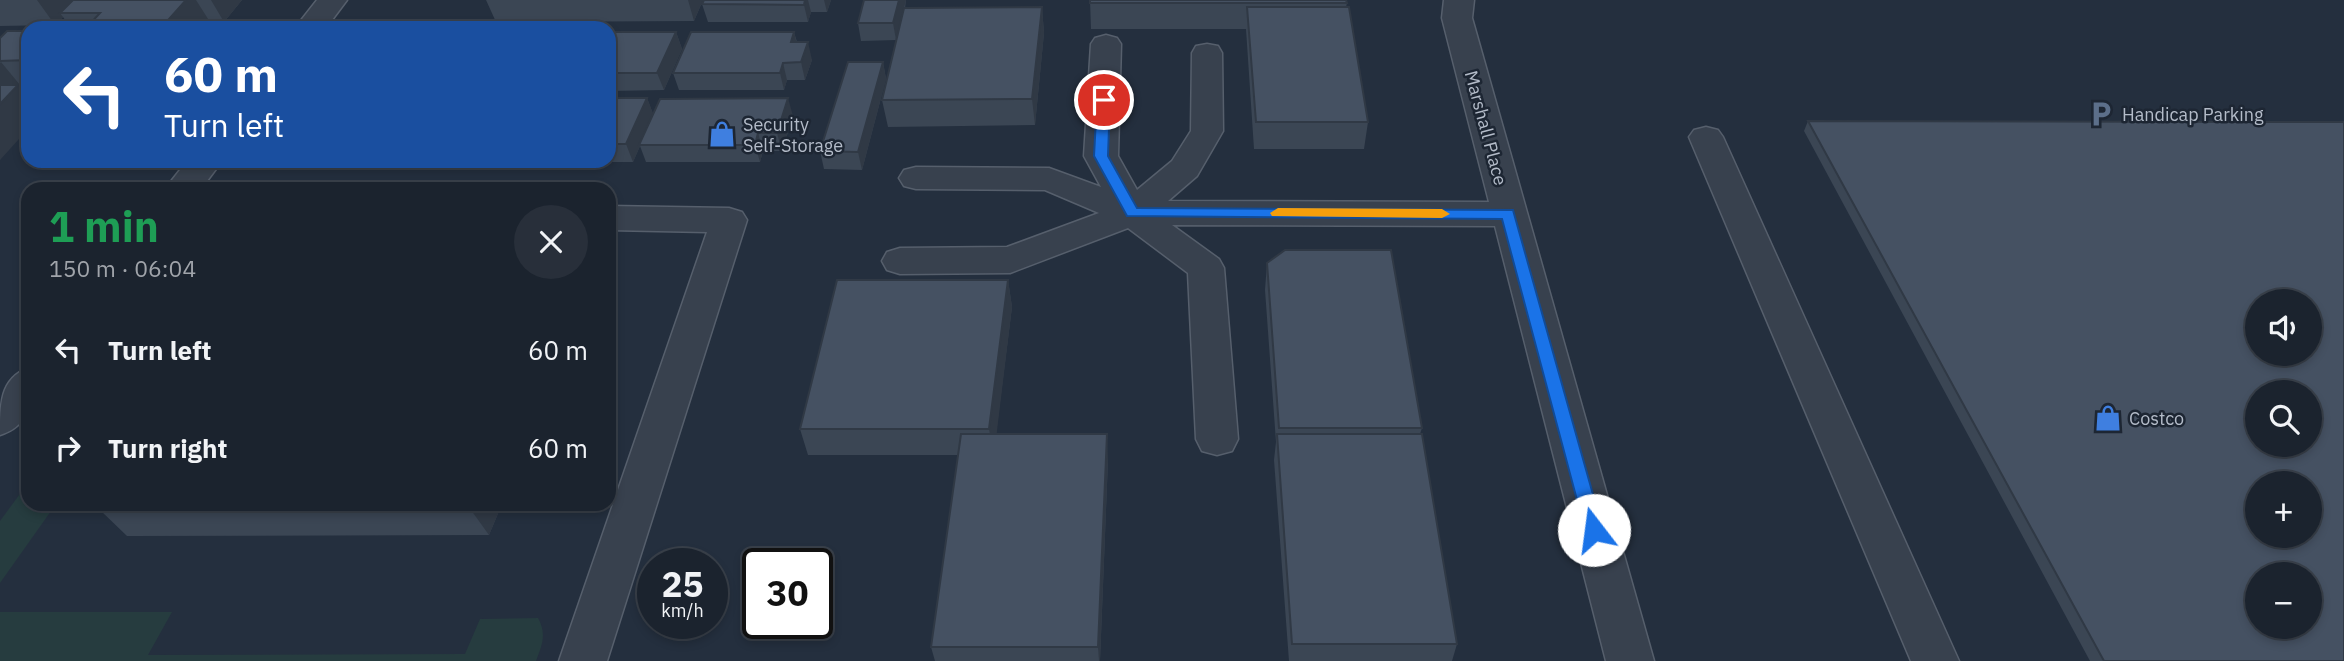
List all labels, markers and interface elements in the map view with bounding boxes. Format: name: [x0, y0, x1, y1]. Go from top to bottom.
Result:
text: 60 m: [164, 42, 278, 105]
icon: left: [49, 49, 140, 140]
street label: Marshall Place: [1460, 68, 1512, 188]
pin: [1074, 70, 1134, 130]
icon: arrive: [1085, 81, 1123, 119]
parking icon: Handicap Parking: [2086, 99, 2116, 129]
place label: Handicap Parking: [2122, 103, 2264, 126]
text: Turn left: [164, 104, 284, 146]
place label: Security Self-Storage: [743, 113, 843, 157]
shop icon: Security Self-Storage: [707, 119, 737, 149]
text: 1 min: [49, 199, 159, 254]
button: close: [514, 205, 588, 279]
text: 150 m · 06:04: [49, 253, 196, 283]
map controls: [2245, 289, 2322, 639]
button: sound: [2245, 289, 2322, 366]
icon: left: [49, 331, 87, 369]
text: Turn left: [108, 333, 211, 367]
text: 60 m: [528, 333, 588, 367]
button: search: [2245, 380, 2322, 457]
shop icon: Costco: [2093, 403, 2123, 433]
place label: Costco: [2129, 407, 2184, 430]
icon: right: [49, 429, 87, 467]
text: Turn right: [108, 431, 227, 465]
text: 60 m: [528, 431, 588, 465]
button: +: [2245, 471, 2322, 548]
position arrow: [1557, 493, 1631, 567]
speed limit sign: 30: [742, 548, 833, 639]
text: 25: [661, 561, 704, 607]
button: −: [2245, 562, 2322, 639]
text: km/h: [661, 599, 704, 622]

